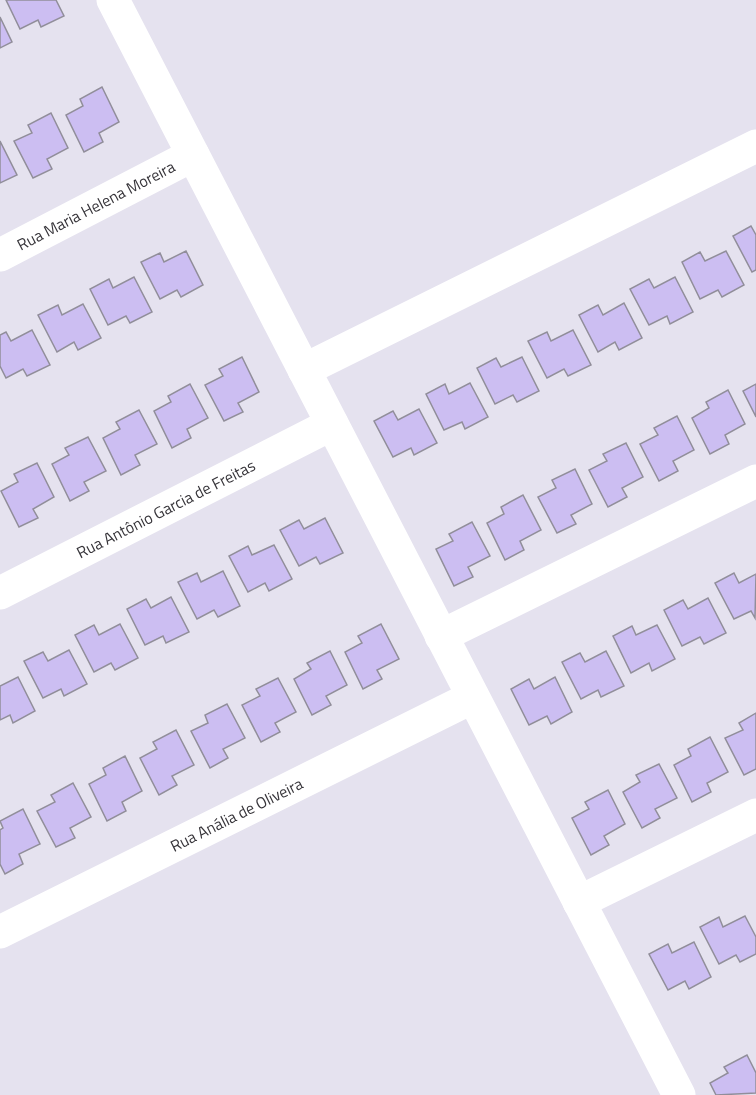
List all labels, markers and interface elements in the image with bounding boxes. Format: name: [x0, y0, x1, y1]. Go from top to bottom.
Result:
street label: Rua Maria Helena Moreira: [13, 154, 179, 256]
street label: Rua Antônio Garcia de Freitas: [72, 453, 259, 564]
street label: Rua Anália de Oliveira: [166, 771, 307, 858]

